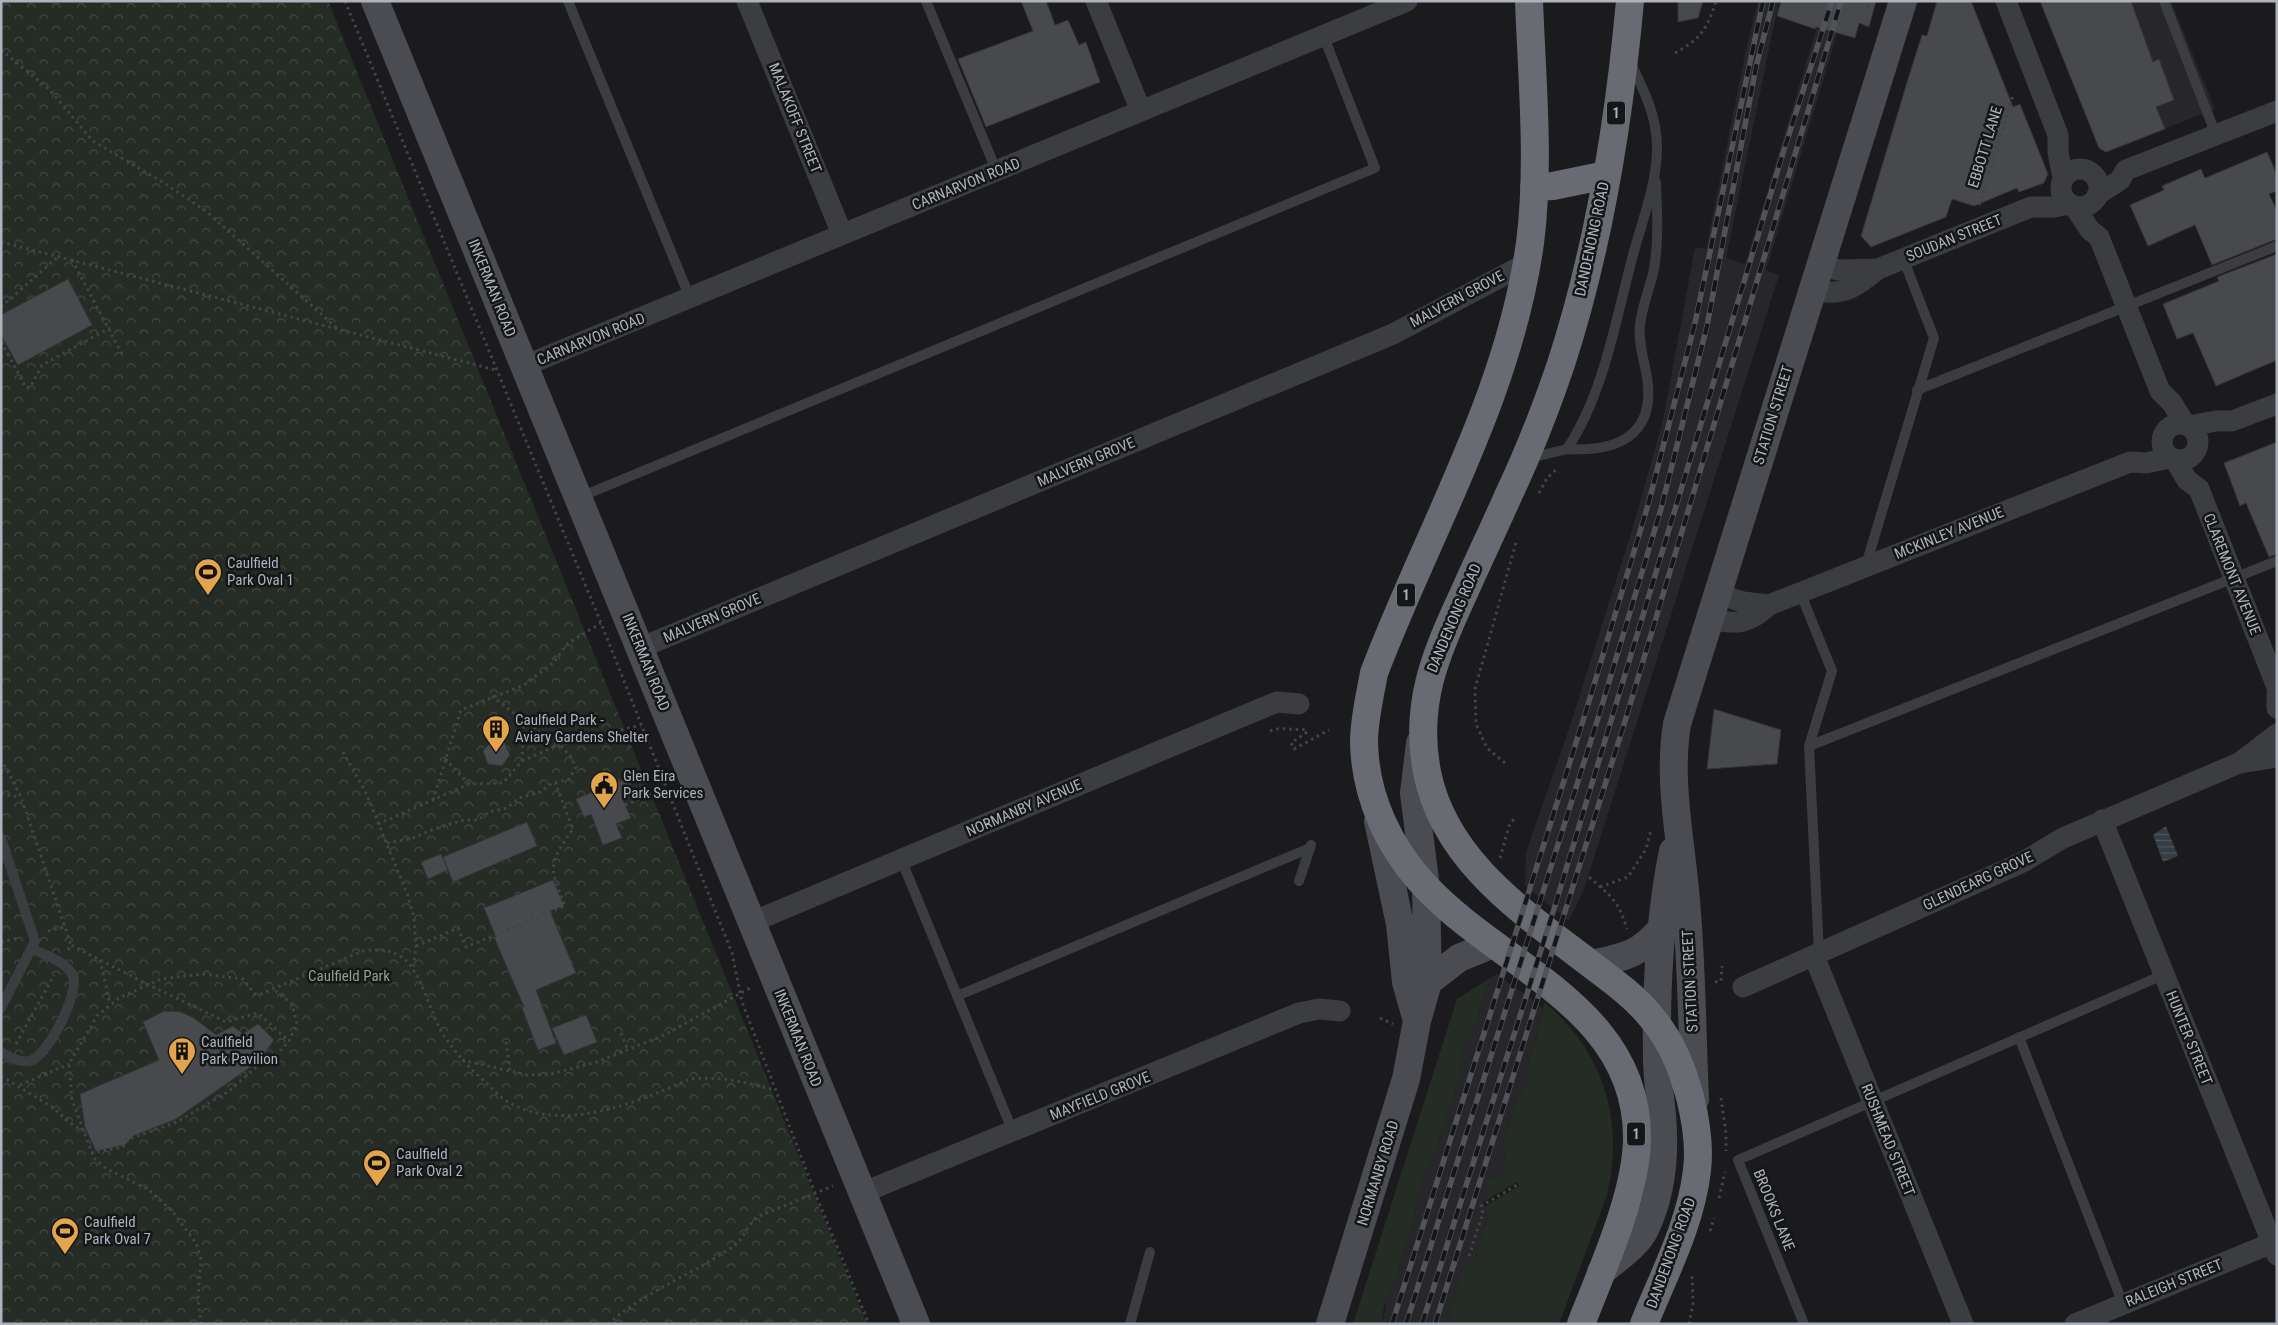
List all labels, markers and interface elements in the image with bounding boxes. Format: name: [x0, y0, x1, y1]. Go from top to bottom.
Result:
street label: MALAKOFF STREET: [765, 60, 825, 176]
road number: 1: [1607, 102, 1625, 125]
street label: EBBOTT LANE: [1964, 104, 2006, 190]
street label: CARNARVON ROAD: [909, 154, 1023, 214]
street label: DANDENONG ROAD: [1571, 180, 1613, 298]
street label: SOUDAN STREET: [1904, 211, 2005, 265]
street label: INKERMAN ROAD: [464, 237, 520, 339]
street label: MALVERN GROVE: [1407, 267, 1507, 331]
street label: CARNARVON ROAD: [534, 309, 648, 369]
street label: STATION STREET: [1749, 363, 1797, 467]
street label: MALVERN GROVE: [1035, 433, 1137, 491]
street label: MCKINLEY AVENUE: [1892, 503, 2006, 563]
street label: CLAREMONT AVENUE: [2199, 511, 2265, 637]
place label: Caulfield Park Oval 1: [227, 554, 294, 589]
sports icon: Caulfield Park Oval 1: [193, 557, 223, 596]
street label: DANDENONG ROAD: [1423, 561, 1485, 675]
road number: 1: [1397, 584, 1415, 606]
street label: MALVERN GROVE: [661, 589, 763, 647]
street label: INKERMAN ROAD: [618, 611, 674, 713]
place label: Caulfield Park - Aviary Gardens Shelter: [515, 711, 649, 746]
building icon: Caulfield Park - Aviary Gardens Shelter: [481, 714, 511, 753]
place label: Glen Eira Park Services: [623, 767, 704, 802]
public building icon: Glen Eira Park Services: [589, 770, 619, 809]
street label: NORMANBY AVENUE: [963, 776, 1085, 840]
street label: GLENDEARG GROVE: [1920, 848, 2036, 914]
street label: STATION STREET: [1678, 929, 1702, 1033]
park label: Caulfield Park: [308, 967, 390, 985]
street label: INKERMAN ROAD: [770, 987, 826, 1089]
street label: HUNTER STREET: [2162, 988, 2216, 1088]
place label: Caulfield Park Pavilion: [201, 1033, 278, 1068]
building icon: Caulfield Park Pavilion: [167, 1036, 197, 1075]
street label: MAYFIELD GROVE: [1047, 1068, 1153, 1124]
street label: RUSHMEAD STREET: [1857, 1081, 1919, 1199]
street label: NORMANBY ROAD: [1353, 1118, 1403, 1228]
road number: 1: [1627, 1122, 1645, 1146]
place label: Caulfield Park Oval 2: [396, 1145, 463, 1180]
sports icon: Caulfield Park Oval 2: [362, 1148, 392, 1187]
street label: BROOKS LANE: [1749, 1167, 1799, 1253]
street label: DANDENONG ROAD: [1643, 1195, 1699, 1311]
place label: Caulfield Park Oval 7: [84, 1213, 151, 1248]
sports icon: Caulfield Park Oval 7: [50, 1216, 80, 1255]
street label: RALEIGH STREET: [2123, 1255, 2225, 1311]

